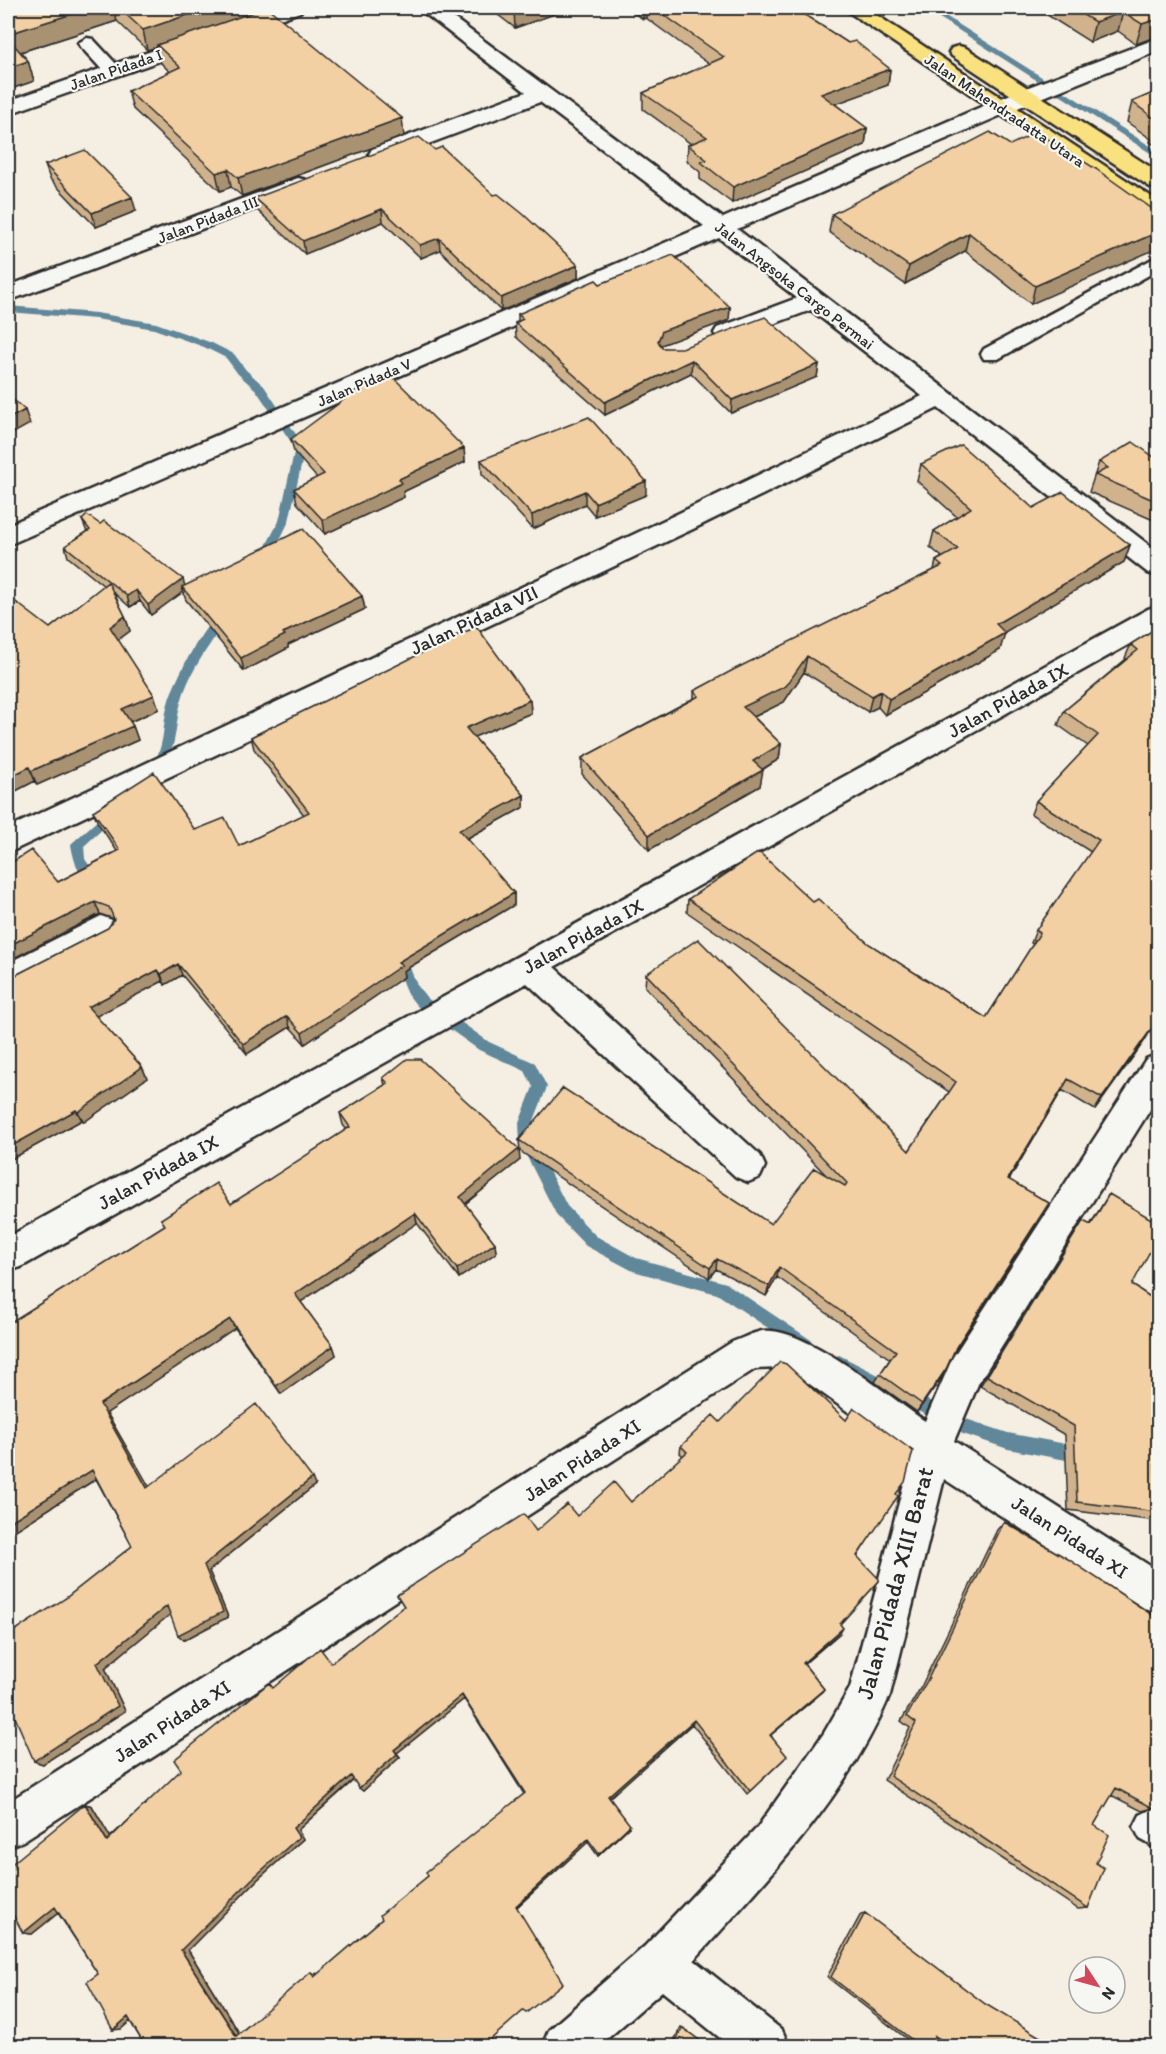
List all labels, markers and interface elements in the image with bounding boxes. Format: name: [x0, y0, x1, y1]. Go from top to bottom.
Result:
street label: Jalan Pidada I: [67, 45, 165, 94]
street label: Jalan Mahendradatta Utara: [921, 50, 1089, 172]
street label: Jalan Pidada III: [155, 191, 262, 248]
street label: Jalan Angsoka Cargo Permai: [711, 217, 878, 353]
street label: Jalan Pidada V: [314, 354, 415, 411]
street label: Jalan Pidada VII: [406, 580, 542, 660]
street label: Jalan Pidada IX: [944, 657, 1073, 743]
street label: Jalan Pidada IX: [519, 893, 648, 979]
street label: Jalan Pidada IX: [94, 1129, 223, 1215]
street label: Jalan Pidada XI: [519, 1413, 645, 1507]
street label: Jalan Pidada XIII Barat: [850, 1464, 939, 1702]
street label: Jalan Pidada XI: [1007, 1490, 1133, 1584]
street label: Jalan Pidada XI: [109, 1674, 235, 1768]
north arrow: [1067, 1955, 1127, 2015]
text: N: [1098, 1984, 1120, 2003]

